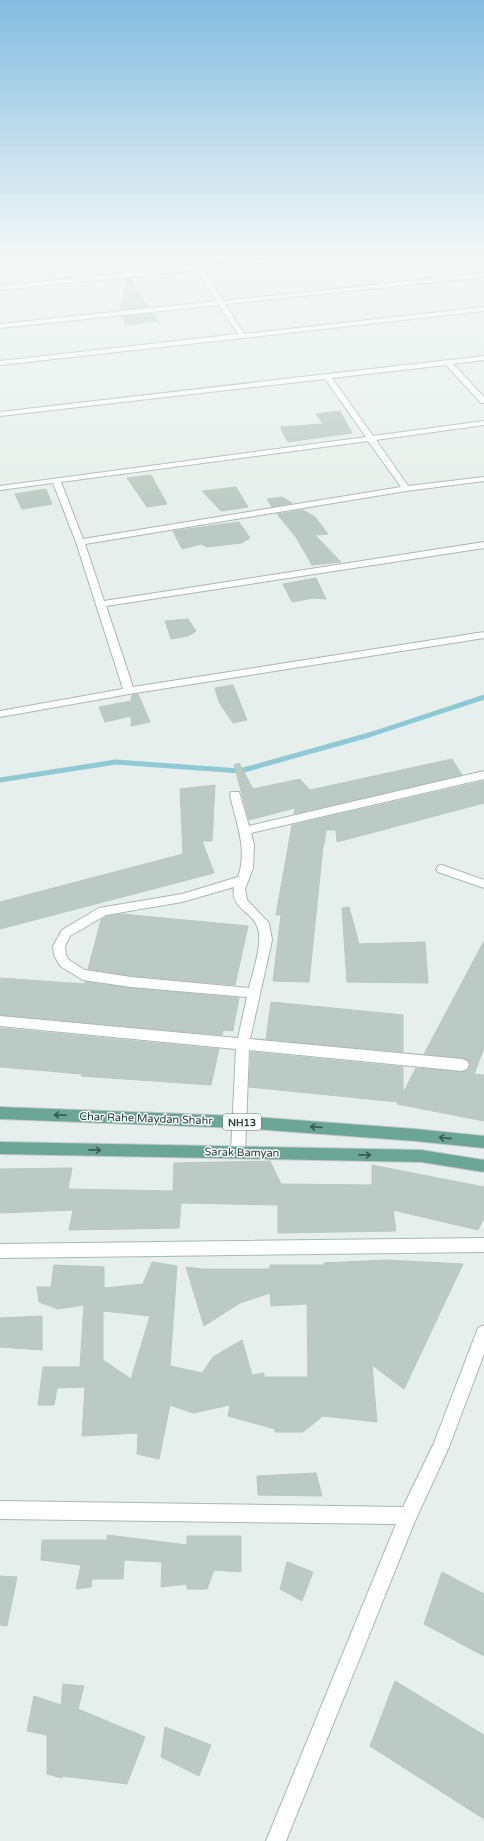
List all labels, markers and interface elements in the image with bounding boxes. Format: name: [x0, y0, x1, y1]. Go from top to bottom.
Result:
street label: Char Rahe Maydan Shahr: [79, 1110, 213, 1127]
one-way arrow: [54, 1112, 67, 1119]
road number: NH13: [223, 1114, 261, 1130]
one-way arrow: [310, 1124, 323, 1131]
one-way arrow: [439, 1134, 452, 1142]
street label: Sarak Bamyan: [205, 1145, 279, 1160]
one-way arrow: [88, 1146, 101, 1154]
one-way arrow: [358, 1151, 371, 1159]

